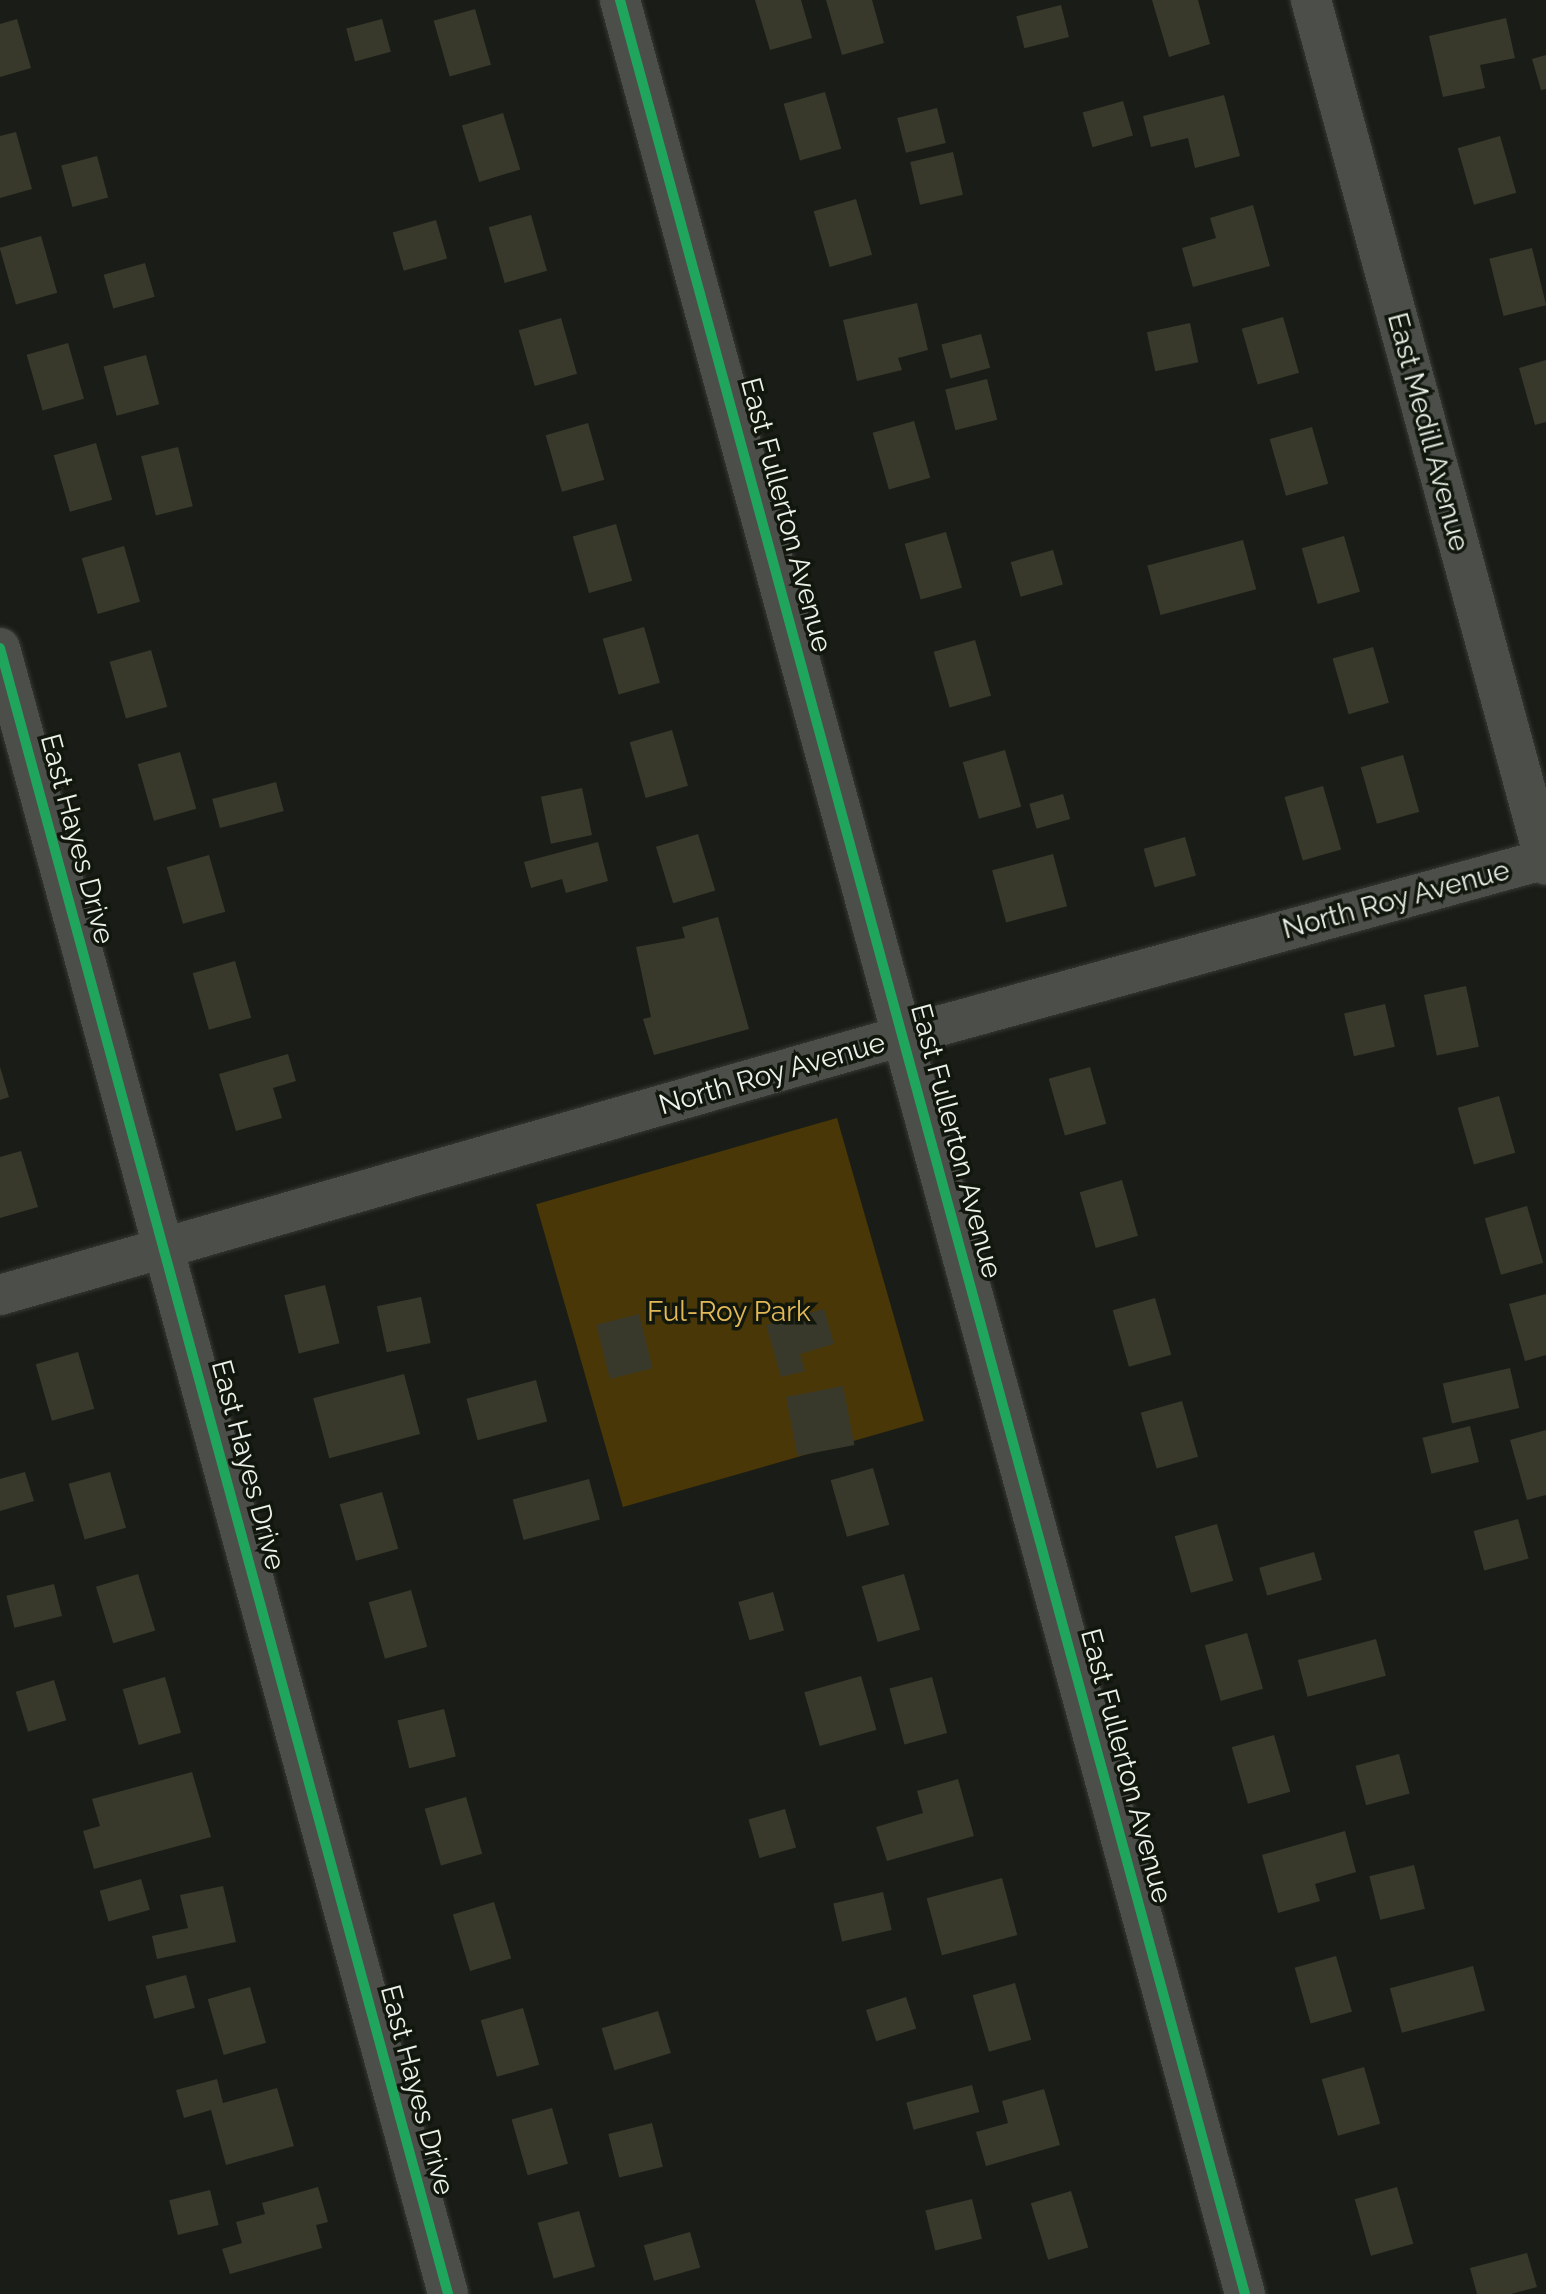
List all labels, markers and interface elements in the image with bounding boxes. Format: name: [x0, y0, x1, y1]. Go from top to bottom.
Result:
street label: East Medill Avenue: [1380, 308, 1476, 556]
street label: East Fullerton Avenue: [733, 374, 839, 656]
street label: East Hayes Drive: [33, 730, 121, 948]
street label: North Roy Avenue: [1278, 853, 1514, 947]
street label: East Fullerton Avenue: [903, 1000, 1009, 1282]
street label: North Roy Avenue: [654, 1025, 890, 1123]
park label: Ful-Roy Park: [647, 1295, 811, 1329]
street label: East Hayes Drive: [204, 1356, 292, 1574]
street label: East Fullerton Avenue: [1073, 1625, 1179, 1907]
street label: East Hayes Drive: [373, 1981, 461, 2199]

